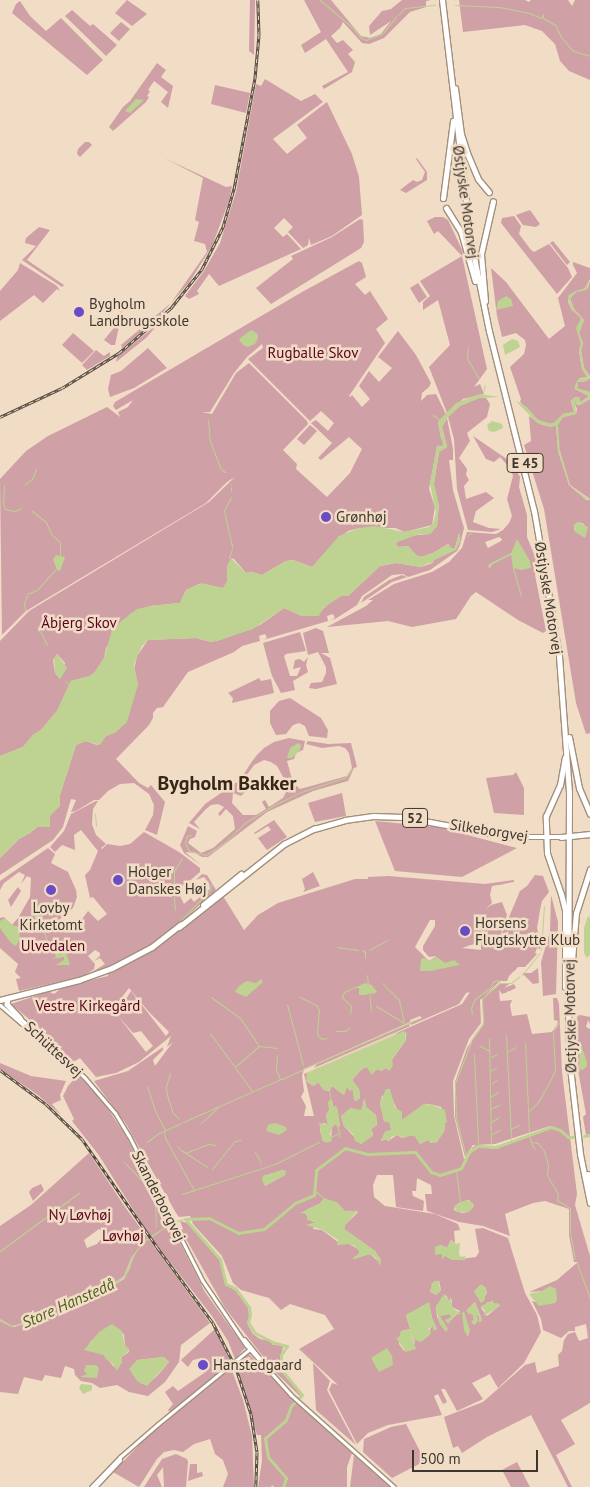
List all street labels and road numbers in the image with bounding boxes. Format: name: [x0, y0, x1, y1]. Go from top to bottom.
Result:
street label: Østjyske Motorvej: [449, 144, 483, 260]
road number: E 45: [506, 452, 544, 474]
street label: Østjyske Motorvej: [531, 540, 567, 656]
road number: 52: [401, 806, 429, 830]
street label: Silkeborgvej: [449, 815, 529, 845]
street label: Østjyske Motorvej: [560, 959, 580, 1073]
street label: Schüttesvej: [21, 1017, 87, 1081]
street label: Skanderborgvej: [128, 1148, 190, 1244]

